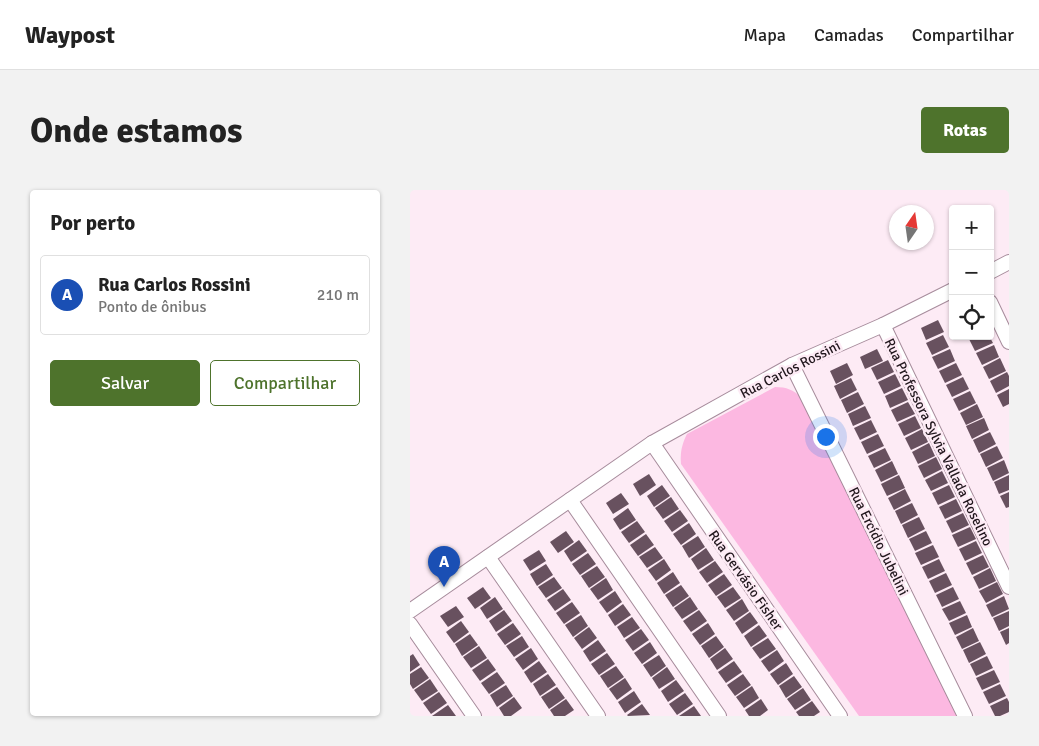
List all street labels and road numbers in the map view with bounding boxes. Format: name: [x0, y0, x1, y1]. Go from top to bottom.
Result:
street label: Rua Professora Sylvia Vallada Roselino: [881, 336, 996, 549]
street label: Rua Carlos Rossini: [737, 337, 843, 402]
street label: Rua Ercídio Jubelini: [845, 484, 912, 598]
street label: Rua Gervásio Fisher: [705, 527, 787, 634]

